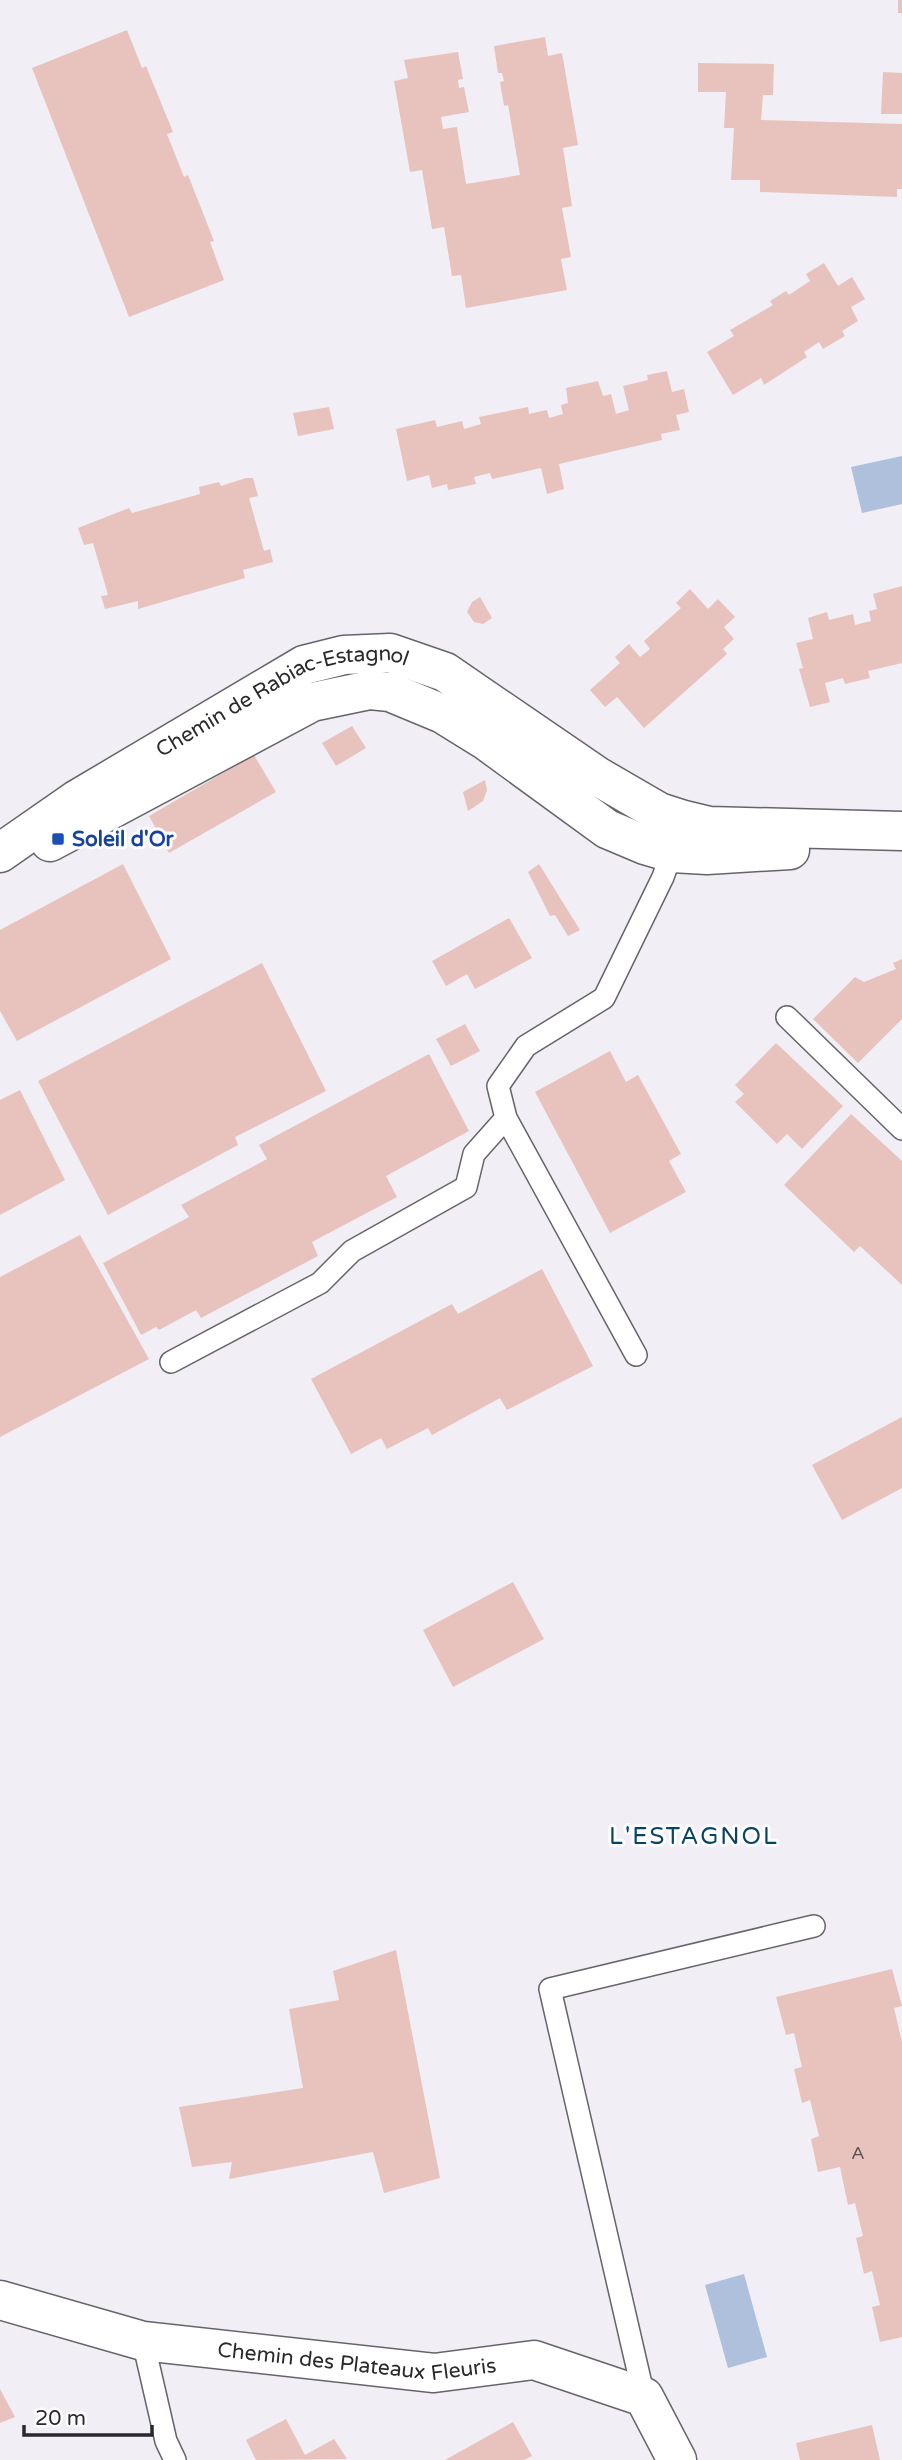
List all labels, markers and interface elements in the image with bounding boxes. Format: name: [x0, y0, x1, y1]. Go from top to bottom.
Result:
street label: Chemin de Rabiac-Estagnol: [152, 641, 412, 763]
place label: Soleil d'Or: [72, 827, 175, 852]
marker: Soleil d'Or: [50, 831, 66, 847]
district label: L'ESTAGNOL: [609, 1822, 779, 1851]
house number: A: [851, 2142, 865, 2164]
street label: Chemin des Plateaux Fleuris: [216, 2337, 498, 2386]
scale bar: [24, 2394, 152, 2438]
text: 20 m: [35, 2406, 86, 2431]

